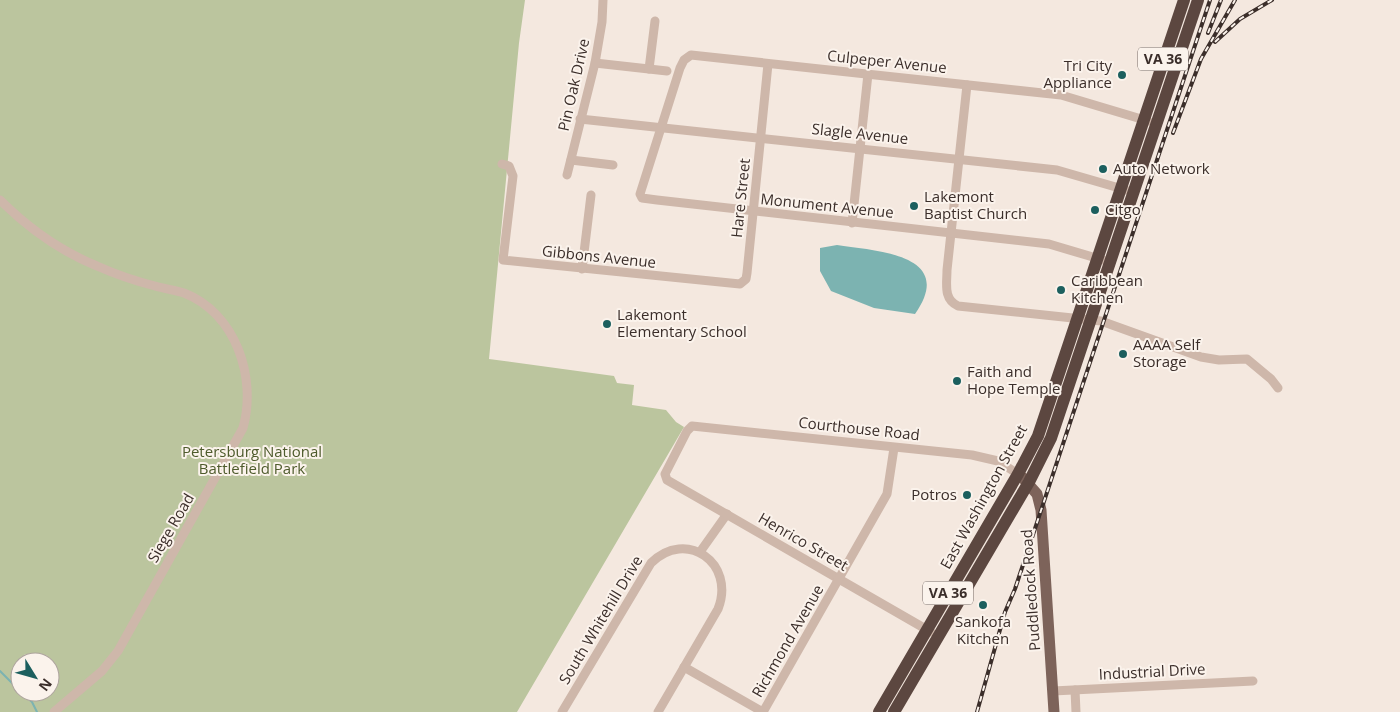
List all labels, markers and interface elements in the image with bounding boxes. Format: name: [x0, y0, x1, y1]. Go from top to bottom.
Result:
street label: Pin Oak Drive: [553, 37, 593, 133]
street label: Culpeper Avenue: [826, 45, 948, 77]
road number: VA 36: [1138, 48, 1188, 70]
place label: Tri City Appliance: [1043, 55, 1112, 92]
marker: Tri City Appliance: [1116, 69, 1128, 81]
street label: Slagle Avenue: [811, 118, 909, 148]
street label: Hare Street: [726, 157, 754, 239]
place label: Auto Network: [1113, 158, 1210, 178]
marker: Auto Network: [1097, 163, 1109, 175]
place label: Lakemont Baptist Church: [924, 186, 1027, 223]
street label: Monument Avenue: [759, 188, 895, 222]
place label: Citgo: [1105, 199, 1141, 219]
marker: Lakemont Baptist Church: [908, 200, 920, 212]
marker: Citgo: [1089, 204, 1101, 216]
street label: Gibbons Avenue: [541, 240, 657, 272]
place label: Caribbean Kitchen: [1071, 270, 1143, 307]
marker: Caribbean Kitchen: [1055, 284, 1067, 296]
place label: Lakemont Elementary School: [617, 304, 747, 341]
marker: Lakemont Elementary School: [601, 318, 613, 330]
place label: AAAA Self Storage: [1133, 334, 1201, 371]
marker: AAAA Self Storage: [1117, 348, 1129, 360]
place label: Faith and Hope Temple: [967, 361, 1061, 398]
marker: Faith and Hope Temple: [951, 375, 963, 387]
street label: Courthouse Road: [797, 412, 921, 444]
street label: East Washington Street: [935, 421, 1031, 572]
park label: Petersburg National Battlefield Park: [182, 441, 322, 478]
place label: Potros: [911, 484, 957, 504]
street label: Siege Road: [142, 489, 198, 566]
marker: Potros: [961, 489, 973, 501]
street label: Henrico Street: [755, 507, 852, 575]
street label: Puddledock Road: [1016, 529, 1044, 651]
street label: South Whitehill Drive: [554, 551, 646, 687]
street label: Richmond Avenue: [747, 581, 828, 700]
road number: VA 36: [923, 582, 973, 604]
marker: Sankofa Kitchen: [977, 599, 989, 611]
place label: Sankofa Kitchen: [955, 611, 1011, 648]
north arrow: [10, 652, 60, 702]
street label: Industrial Drive: [1098, 658, 1206, 684]
text: N: [35, 675, 57, 695]

